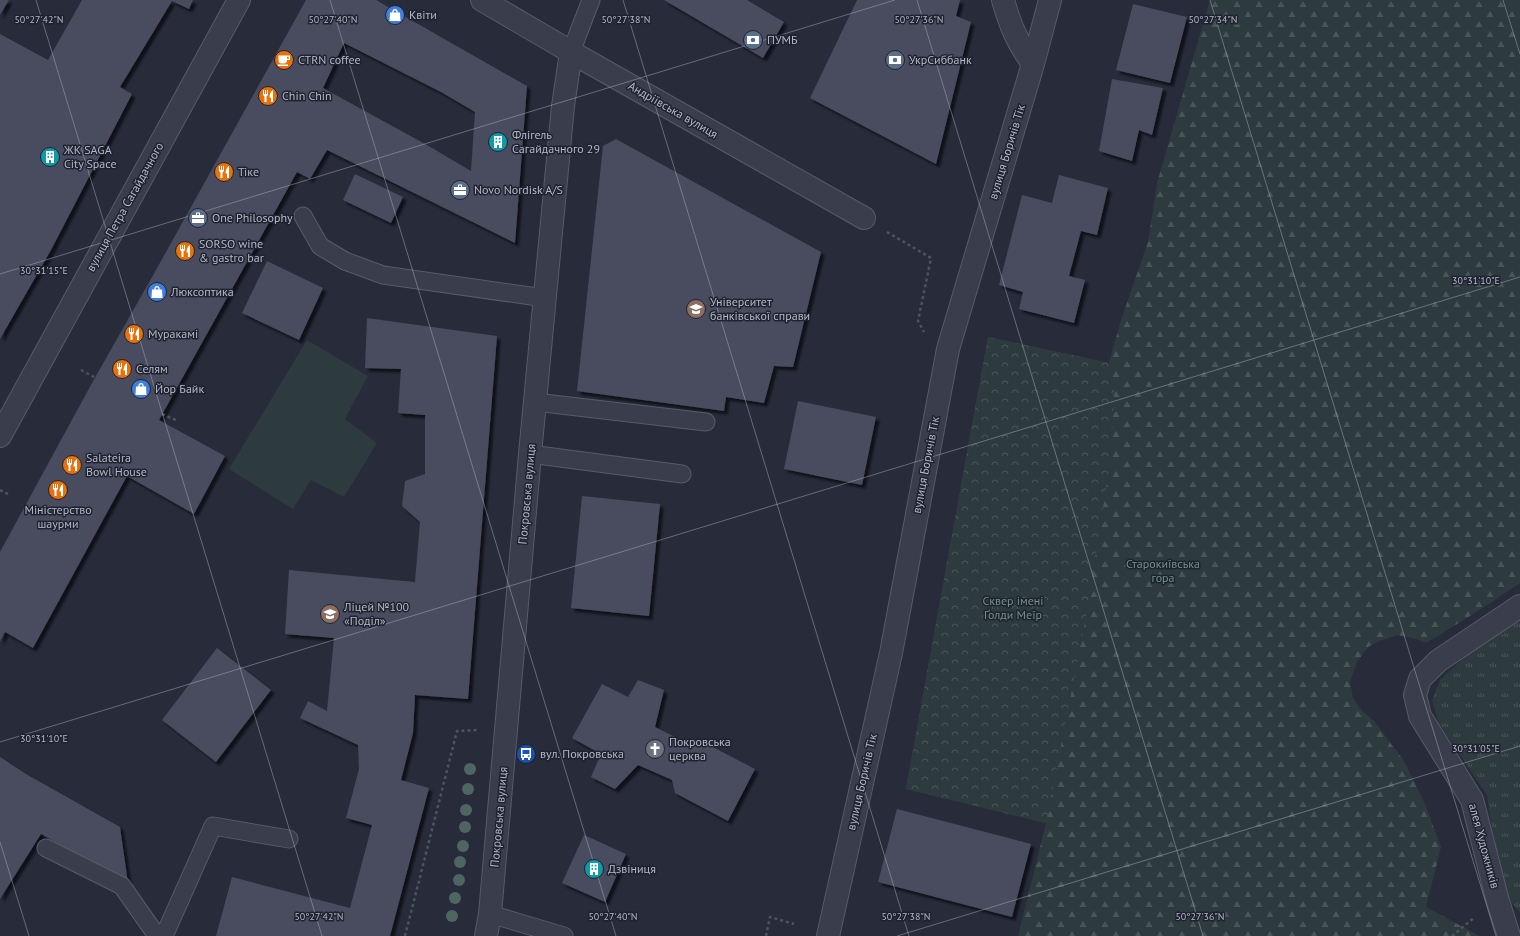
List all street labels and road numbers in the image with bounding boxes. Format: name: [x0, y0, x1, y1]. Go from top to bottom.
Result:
street label: Андріївська вулиця: [626, 78, 721, 141]
street label: вулиця Боричів Тік: [985, 102, 1028, 201]
street label: вулиця Петра Сагайдачного: [83, 139, 166, 274]
street label: вулиця Боричів Тік: [909, 415, 942, 515]
street label: Покровська вулиця: [515, 443, 538, 545]
street label: вулиця Боричів Тік: [843, 732, 880, 832]
street label: Покровська вулиця: [487, 766, 510, 868]
street label: алея Художників: [1466, 802, 1503, 890]

